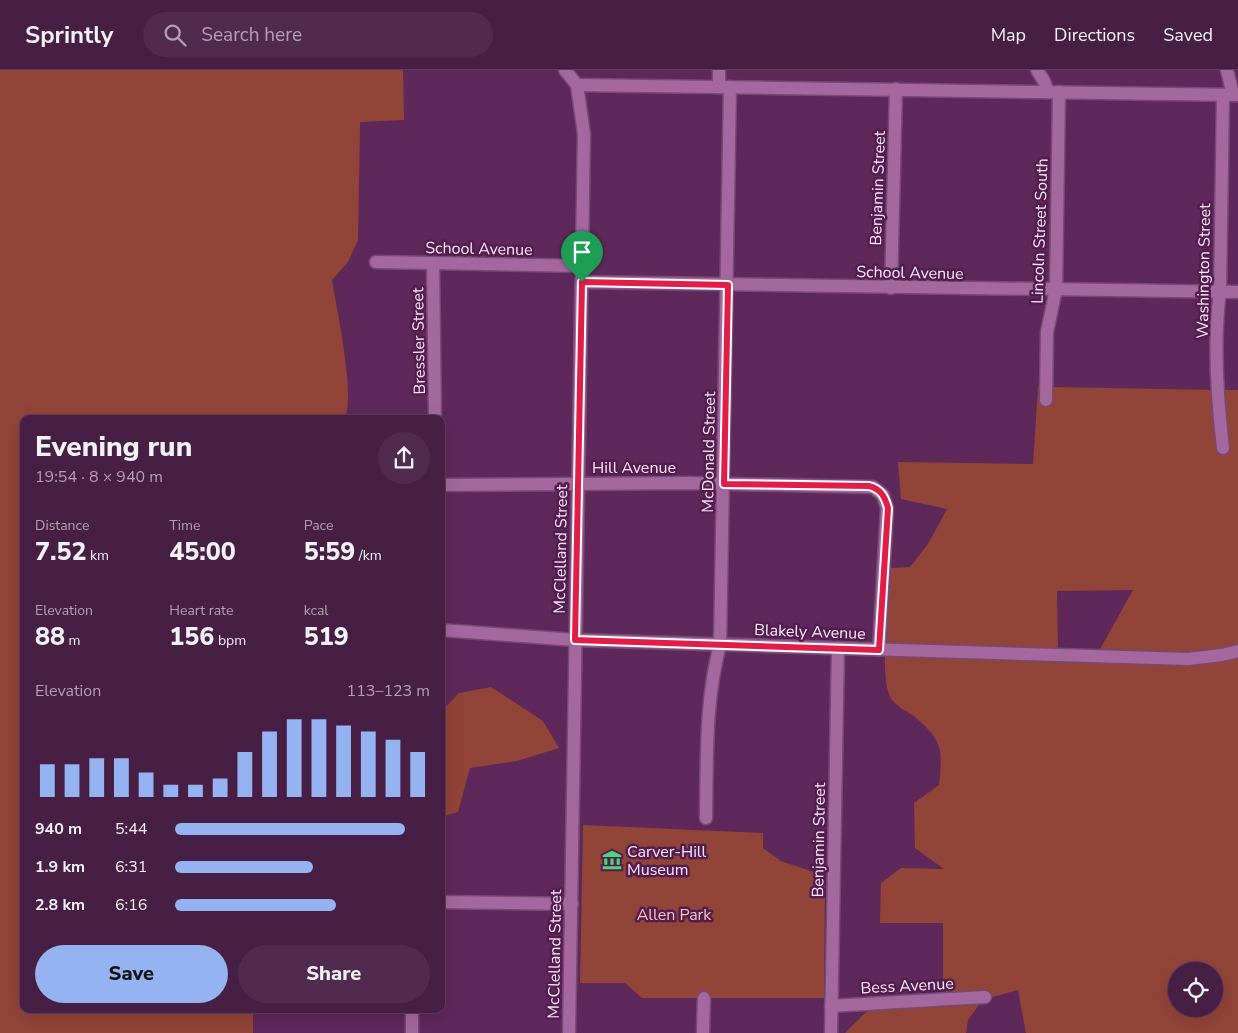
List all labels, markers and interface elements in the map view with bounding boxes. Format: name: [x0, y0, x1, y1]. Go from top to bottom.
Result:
search box: [143, 12, 493, 57]
text: Sprintly: [25, 19, 113, 51]
icon: search: [161, 21, 189, 49]
text: Search here: [201, 22, 302, 48]
text: Map: [991, 23, 1026, 47]
text: Directions: [1054, 23, 1135, 47]
text: Saved: [1163, 23, 1213, 47]
street label: Benjamin Street: [865, 130, 891, 246]
street label: Lincoln Street South: [1026, 158, 1054, 304]
street label: Washington Street: [1192, 203, 1216, 339]
pin: [561, 231, 603, 282]
street label: School Avenue: [425, 237, 533, 261]
icon: arrive: [568, 238, 596, 266]
street label: School Avenue: [856, 261, 964, 285]
street label: Bressler Street: [407, 287, 431, 395]
street label: McDonald Street: [697, 391, 721, 513]
text: Evening run: [35, 428, 192, 466]
button: share: [378, 432, 430, 484]
street label: Hill Avenue: [592, 457, 676, 479]
text: 19:54 · 8 × 940 m: [35, 466, 163, 488]
street label: McClelland Street: [549, 484, 573, 614]
text: Distance: [35, 516, 89, 535]
text: Time: [169, 516, 200, 535]
text: Pace: [304, 516, 333, 535]
text: 7.52: [35, 535, 87, 569]
text: 45:00: [169, 535, 236, 569]
text: 5:59: [304, 535, 355, 569]
text: km: [87, 546, 109, 565]
text: /km: [355, 546, 382, 565]
text: Elevation: [35, 601, 93, 620]
text: Heart rate: [169, 601, 233, 620]
text: kcal: [304, 601, 328, 620]
street label: Blakely Avenue: [754, 619, 866, 645]
text: 88: [35, 620, 65, 654]
text: 156: [169, 620, 214, 654]
text: 519: [304, 620, 349, 654]
text: m: [65, 631, 81, 650]
text: bpm: [214, 631, 246, 650]
text: Elevation: [35, 680, 101, 702]
text: 113–123 m: [347, 680, 430, 702]
street label: Benjamin Street: [807, 782, 831, 898]
text: 940 m: [35, 818, 82, 840]
text: 5:44: [115, 818, 147, 840]
place label: Carver-Hill Museum: [627, 841, 707, 881]
museum icon: Carver-Hill Museum: [601, 849, 623, 871]
text: 1.9 km: [35, 856, 85, 878]
text: 6:31: [115, 856, 147, 878]
street label: McClelland Street: [543, 889, 567, 1019]
text: 2.8 km: [35, 894, 85, 916]
text: 6:16: [115, 894, 147, 916]
park label: Allen Park: [637, 904, 712, 926]
button: Save: [35, 945, 228, 1003]
button: Share: [238, 945, 430, 1003]
map controls: [1168, 962, 1223, 1017]
button: locate: [1168, 962, 1223, 1017]
street label: Bess Avenue: [860, 973, 954, 999]

